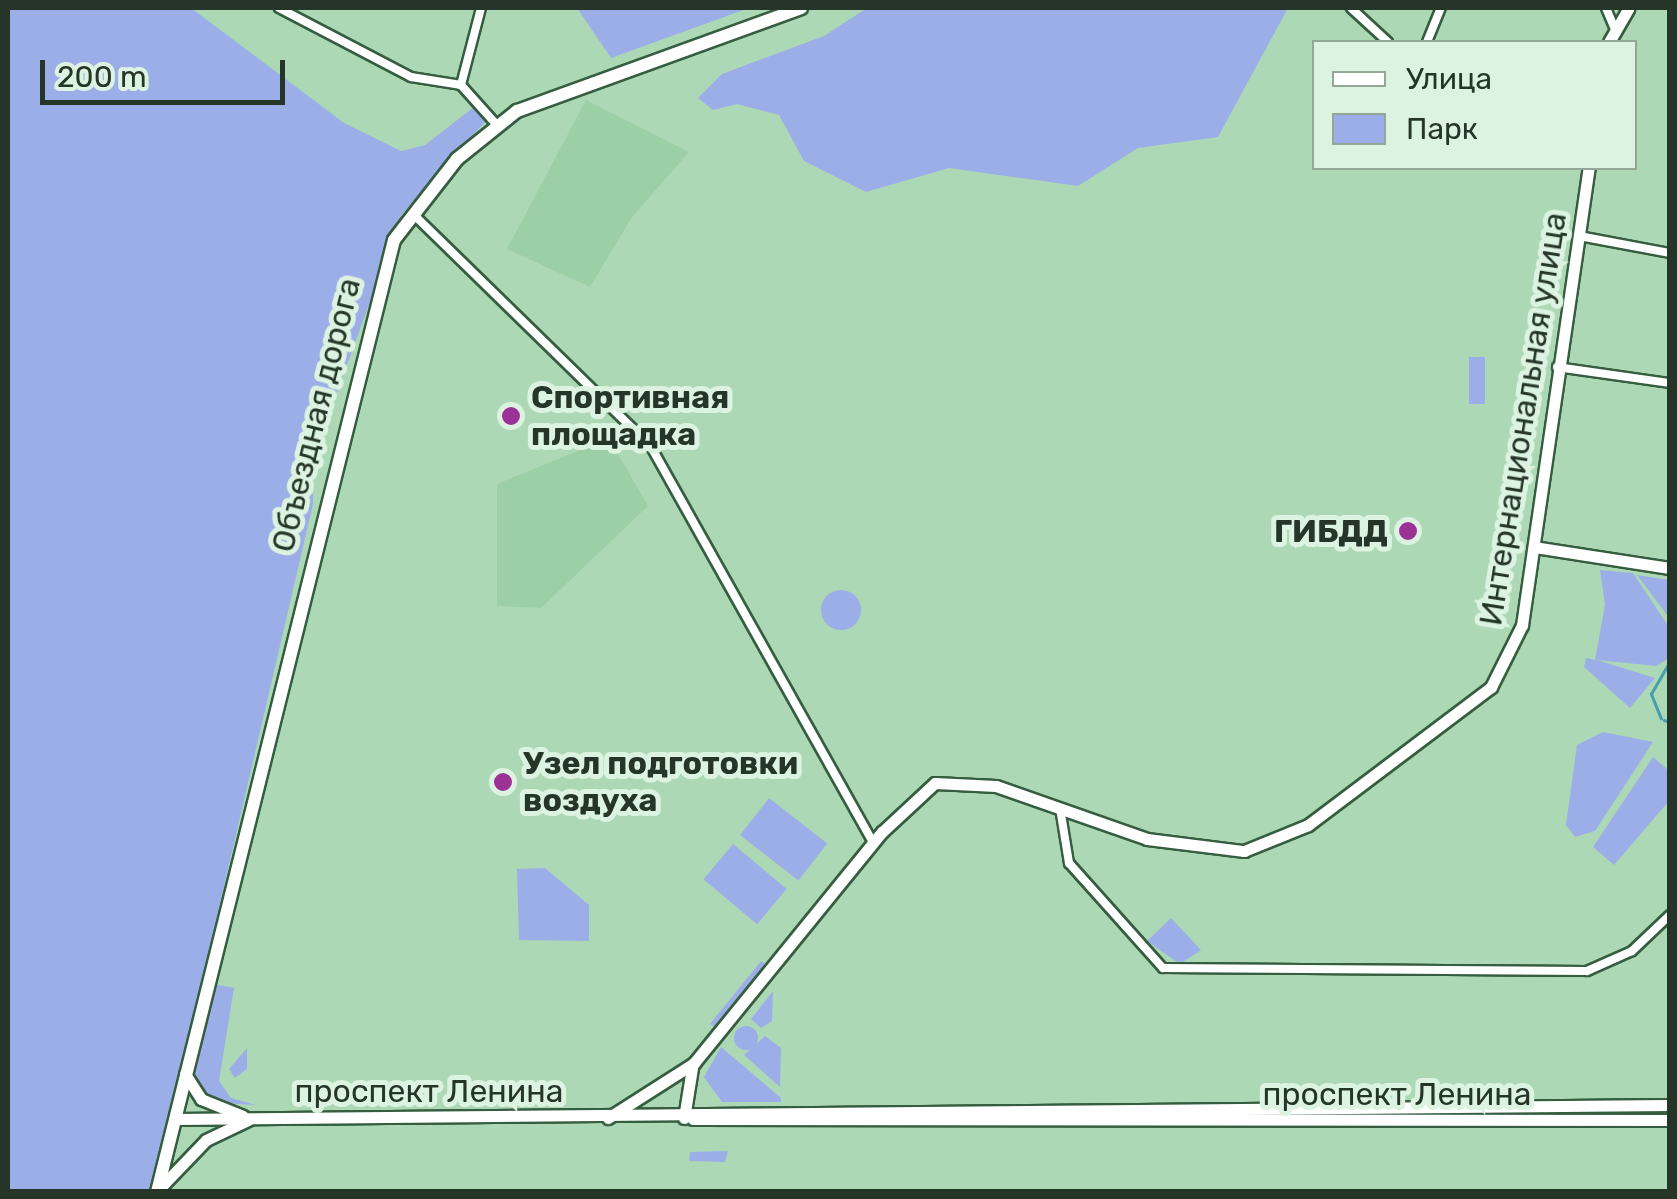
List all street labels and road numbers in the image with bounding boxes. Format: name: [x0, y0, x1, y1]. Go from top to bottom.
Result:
street label: Интернациональная улица: [1471, 210, 1575, 628]
street label: Объездная дорога: [263, 274, 369, 556]
street label: проспект Ленина: [295, 1072, 563, 1110]
street label: проспект Ленина: [1263, 1075, 1531, 1113]

